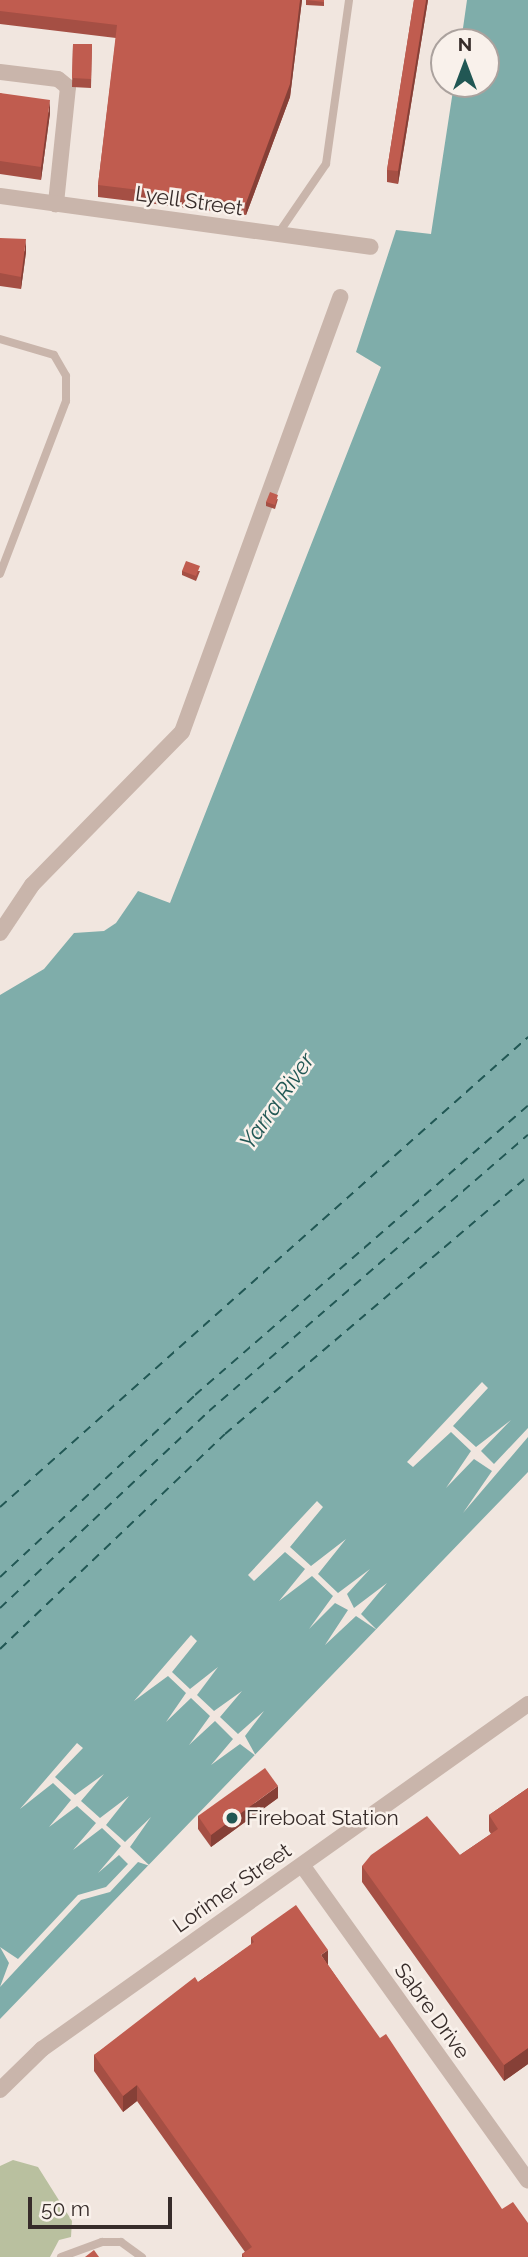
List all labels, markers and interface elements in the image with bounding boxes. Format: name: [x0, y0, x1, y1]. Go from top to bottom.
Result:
north arrow: [430, 28, 500, 98]
text: N: [458, 33, 472, 55]
street label: Lyell Street: [133, 181, 245, 221]
water label: Yarra River: [234, 1047, 320, 1155]
place label: Fireboat Station: [246, 1805, 399, 1831]
marker: Fireboat Station: [224, 1810, 240, 1826]
street label: Lorimer Street: [168, 1838, 296, 1938]
street label: Sabre Drive: [389, 1958, 475, 2064]
scale bar: [32, 2184, 175, 2228]
text: 50 m: [41, 2196, 90, 2221]

